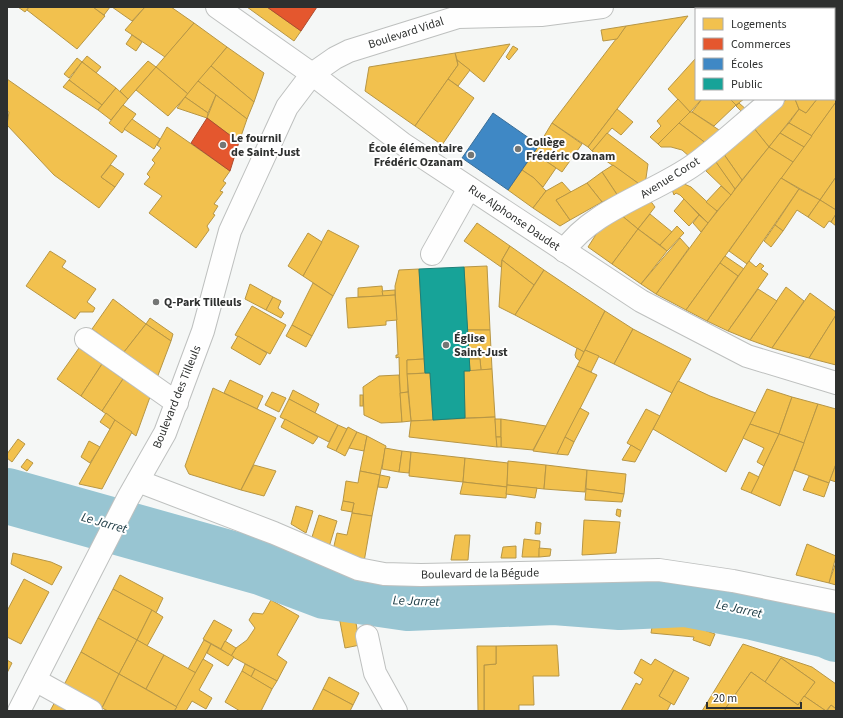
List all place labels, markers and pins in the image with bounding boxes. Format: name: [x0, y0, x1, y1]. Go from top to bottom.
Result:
place label: Le fournil de Saint-Just: [231, 130, 301, 161]
place label: Collège Frédéric Ozanam: [526, 134, 615, 165]
marker: Le fournil de Saint-Just: [218, 140, 228, 150]
place label: École élémentaire Frédéric Ozanam: [368, 140, 463, 171]
marker: Collège Frédéric Ozanam: [513, 144, 523, 154]
marker: École élémentaire Frédéric Ozanam: [466, 150, 476, 160]
place label: Q-Park Tilleuls: [164, 294, 242, 311]
marker: Q-Park Tilleuls: [151, 297, 161, 307]
place label: Église Saint-Just: [454, 330, 508, 361]
marker: Église Saint-Just: [441, 340, 451, 350]

